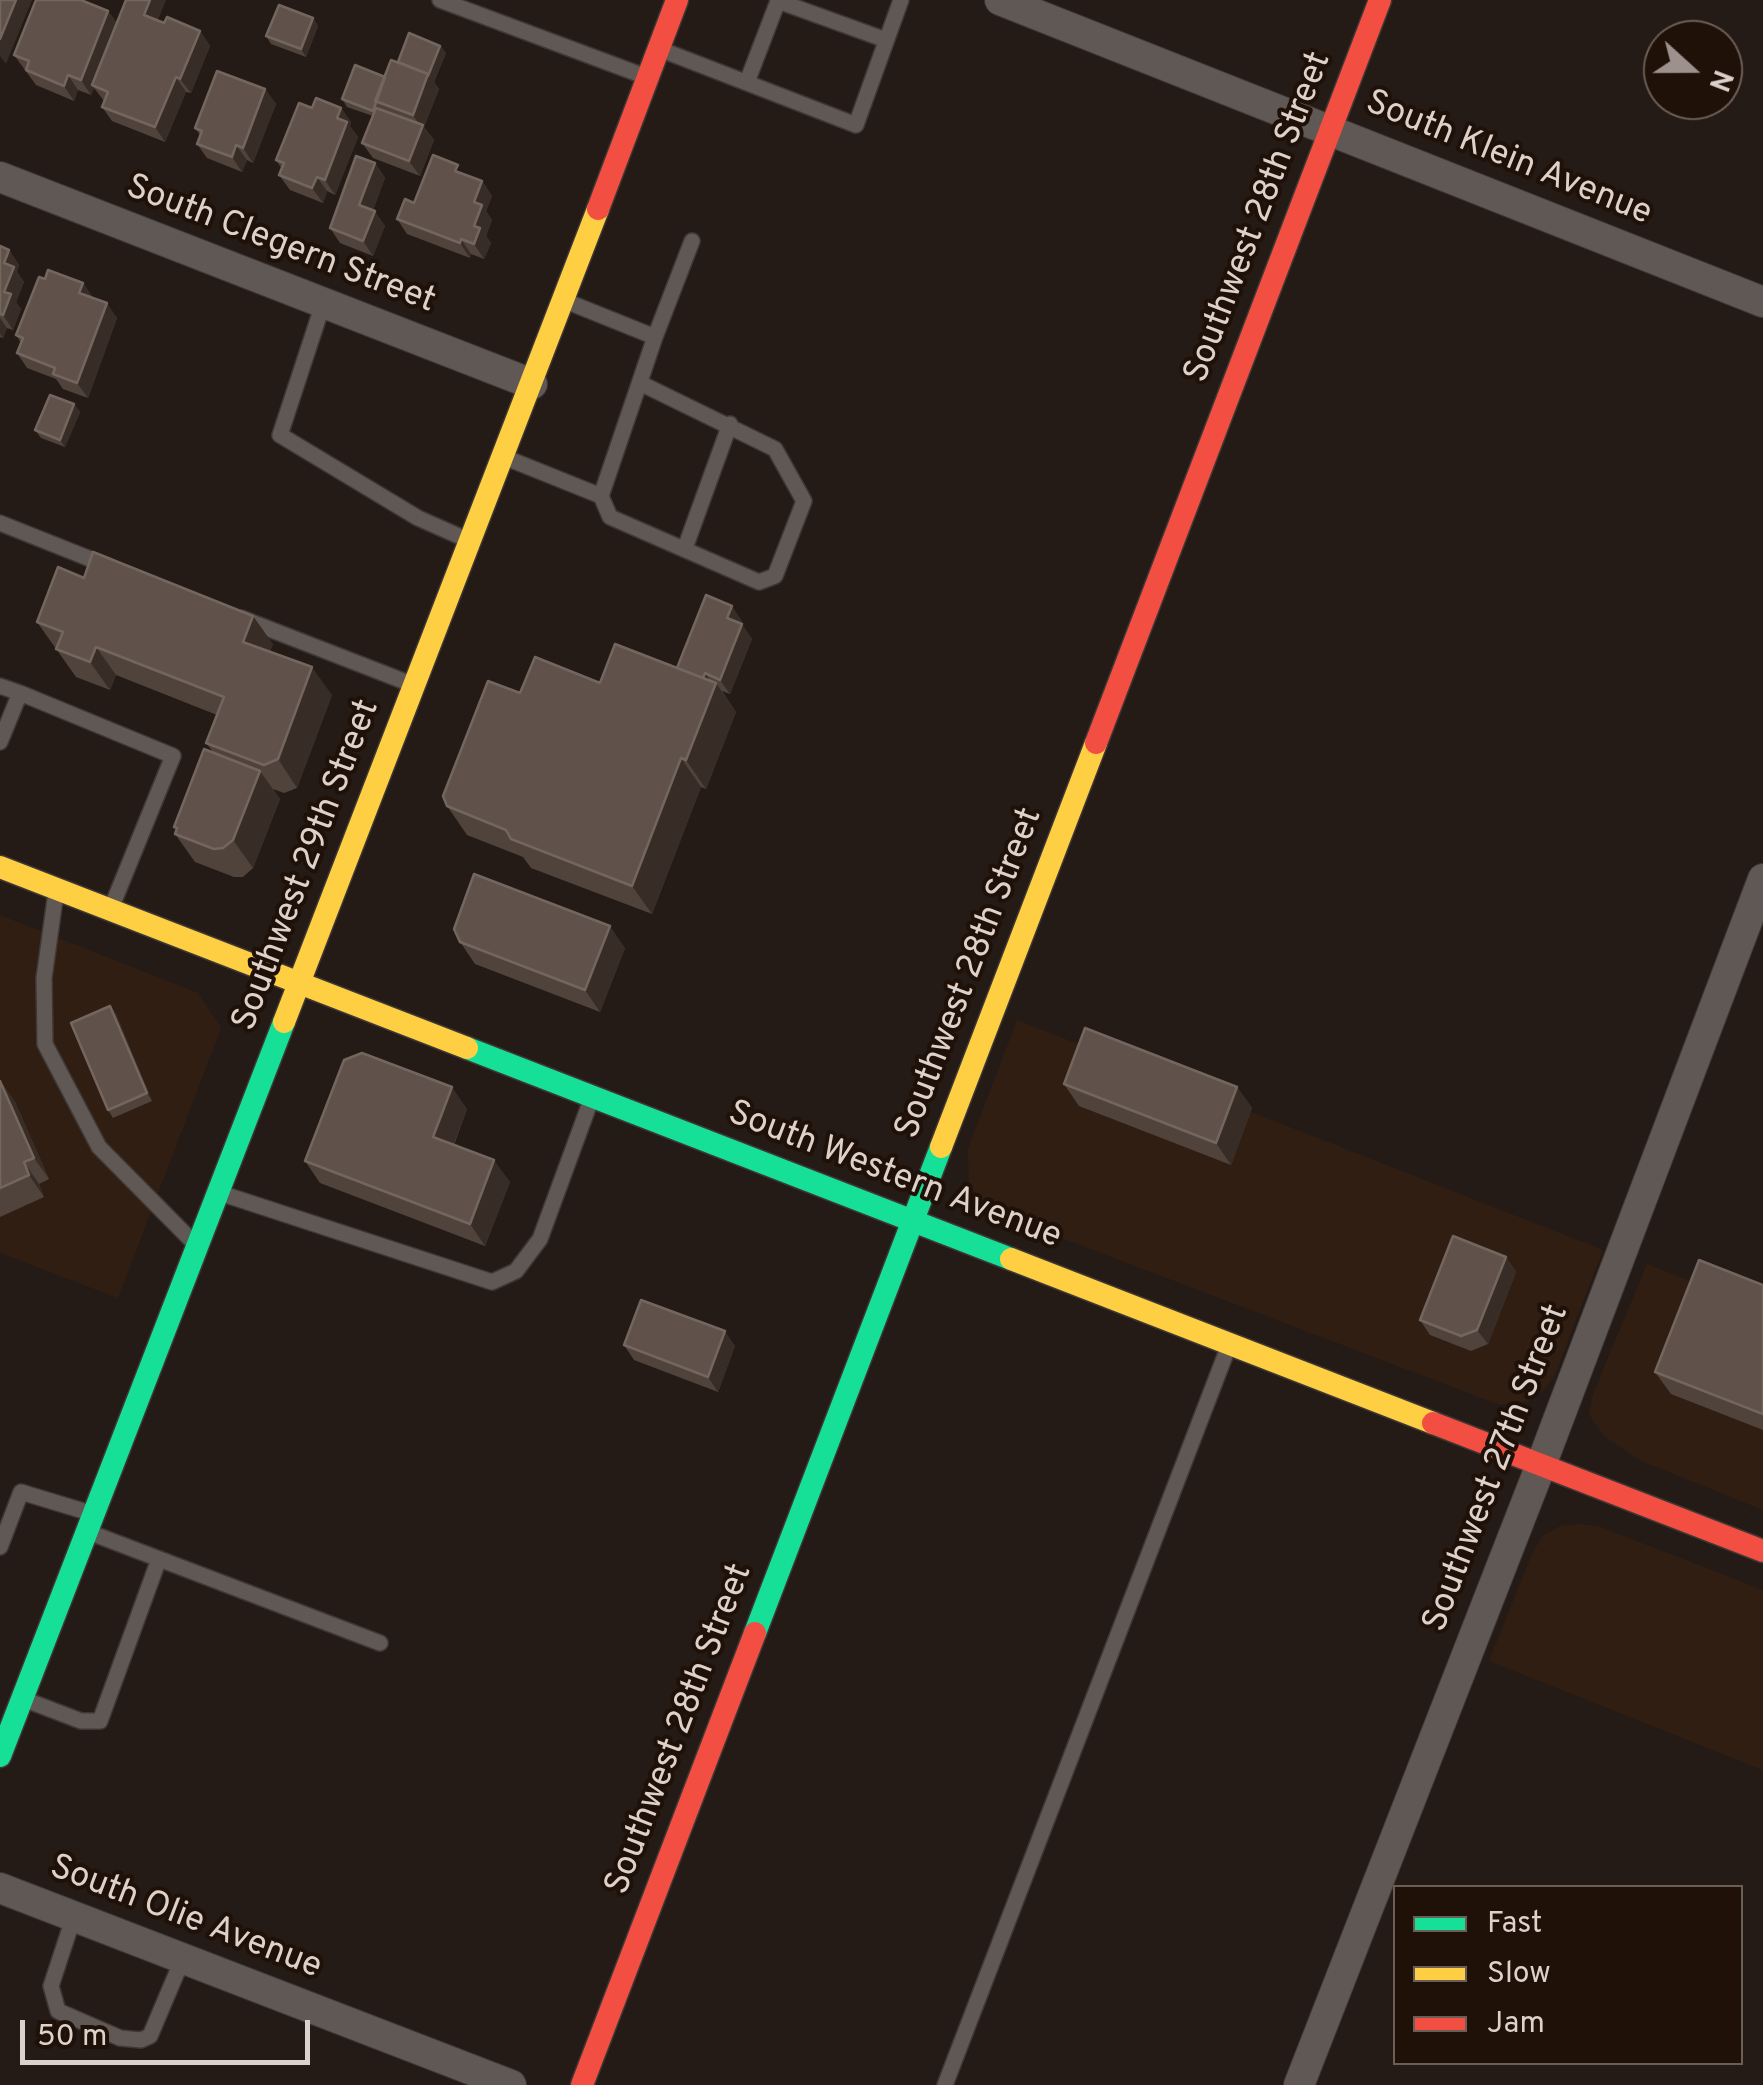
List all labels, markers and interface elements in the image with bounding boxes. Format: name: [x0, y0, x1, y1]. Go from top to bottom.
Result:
north arrow: [1643, 20, 1743, 120]
street label: Southwest 28th Street: [1177, 47, 1343, 389]
text: N: [1699, 64, 1740, 96]
street label: South Klein Avenue: [1359, 83, 1657, 237]
street label: South Clegern Street: [119, 168, 441, 324]
street label: Southwest 29th Street: [225, 695, 391, 1037]
street label: Southwest 28th Street: [888, 803, 1054, 1145]
street label: South Western Avenue: [721, 1094, 1067, 1260]
street label: Southwest 27th Street: [1416, 1299, 1580, 1639]
street label: Southwest 28th Street: [598, 1559, 764, 1901]
street label: South Olie Avenue: [43, 1848, 327, 1990]
legend: [1393, 1885, 1743, 2065]
text: Fast: [1487, 1906, 1542, 1943]
text: Slow: [1487, 1956, 1551, 1993]
scale bar: [25, 2000, 315, 2062]
text: Jam: [1487, 2006, 1545, 2043]
text: 50 m: [37, 2019, 107, 2056]

